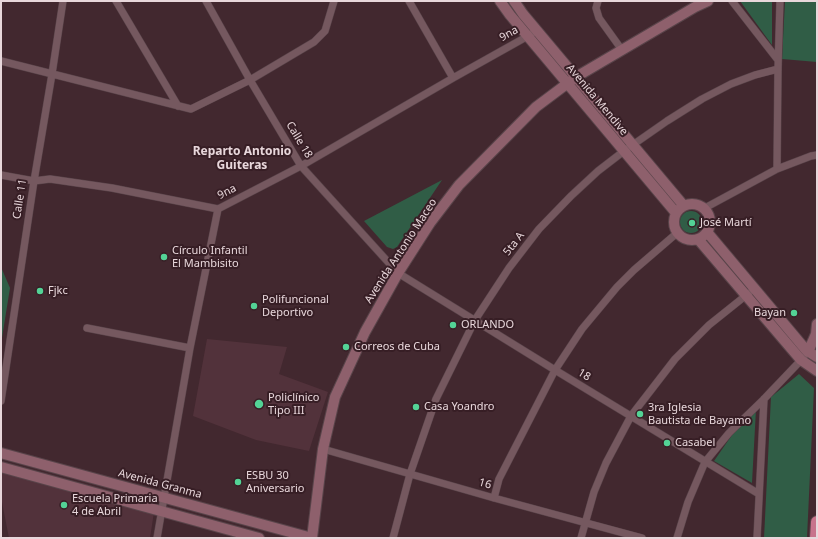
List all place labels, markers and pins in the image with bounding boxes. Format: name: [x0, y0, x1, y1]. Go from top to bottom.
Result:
place label: José Martí: [700, 216, 751, 230]
marker: José Martí: [687, 218, 697, 228]
place label: Círculo Infantil El Mambisito: [172, 244, 247, 270]
marker: Círculo Infantil El Mambisito: [159, 252, 169, 262]
place label: Fjkc: [48, 284, 68, 298]
marker: Fjkc: [35, 286, 45, 296]
place label: Polifuncional Deportivo: [262, 293, 329, 319]
marker: Polifuncional Deportivo: [249, 301, 259, 311]
place label: Bayan: [754, 306, 786, 320]
marker: Bayan: [789, 308, 799, 318]
place label: ORLANDO: [461, 318, 514, 332]
marker: ORLANDO: [448, 320, 458, 330]
place label: Correos de Cuba: [354, 340, 440, 354]
marker: Correos de Cuba: [341, 342, 351, 352]
place label: Policlínico Tipo III: [268, 391, 320, 417]
marker: Policlínico Tipo III: [253, 398, 265, 410]
place label: Casa Yoandro: [424, 400, 494, 414]
place label: 3ra Iglesia Bautista de Bayamo: [648, 401, 751, 427]
marker: Casa Yoandro: [411, 402, 421, 412]
marker: 3ra Iglesia Bautista de Bayamo: [635, 409, 645, 419]
place label: Casabel: [675, 436, 715, 450]
marker: Casabel: [662, 438, 672, 448]
place label: ESBU 30 Aniversario: [246, 469, 304, 495]
marker: ESBU 30 Aniversario: [233, 477, 243, 487]
place label: Escuela Primaria 4 de Abril: [72, 492, 158, 518]
marker: Escuela Primaria 4 de Abril: [59, 500, 69, 510]

